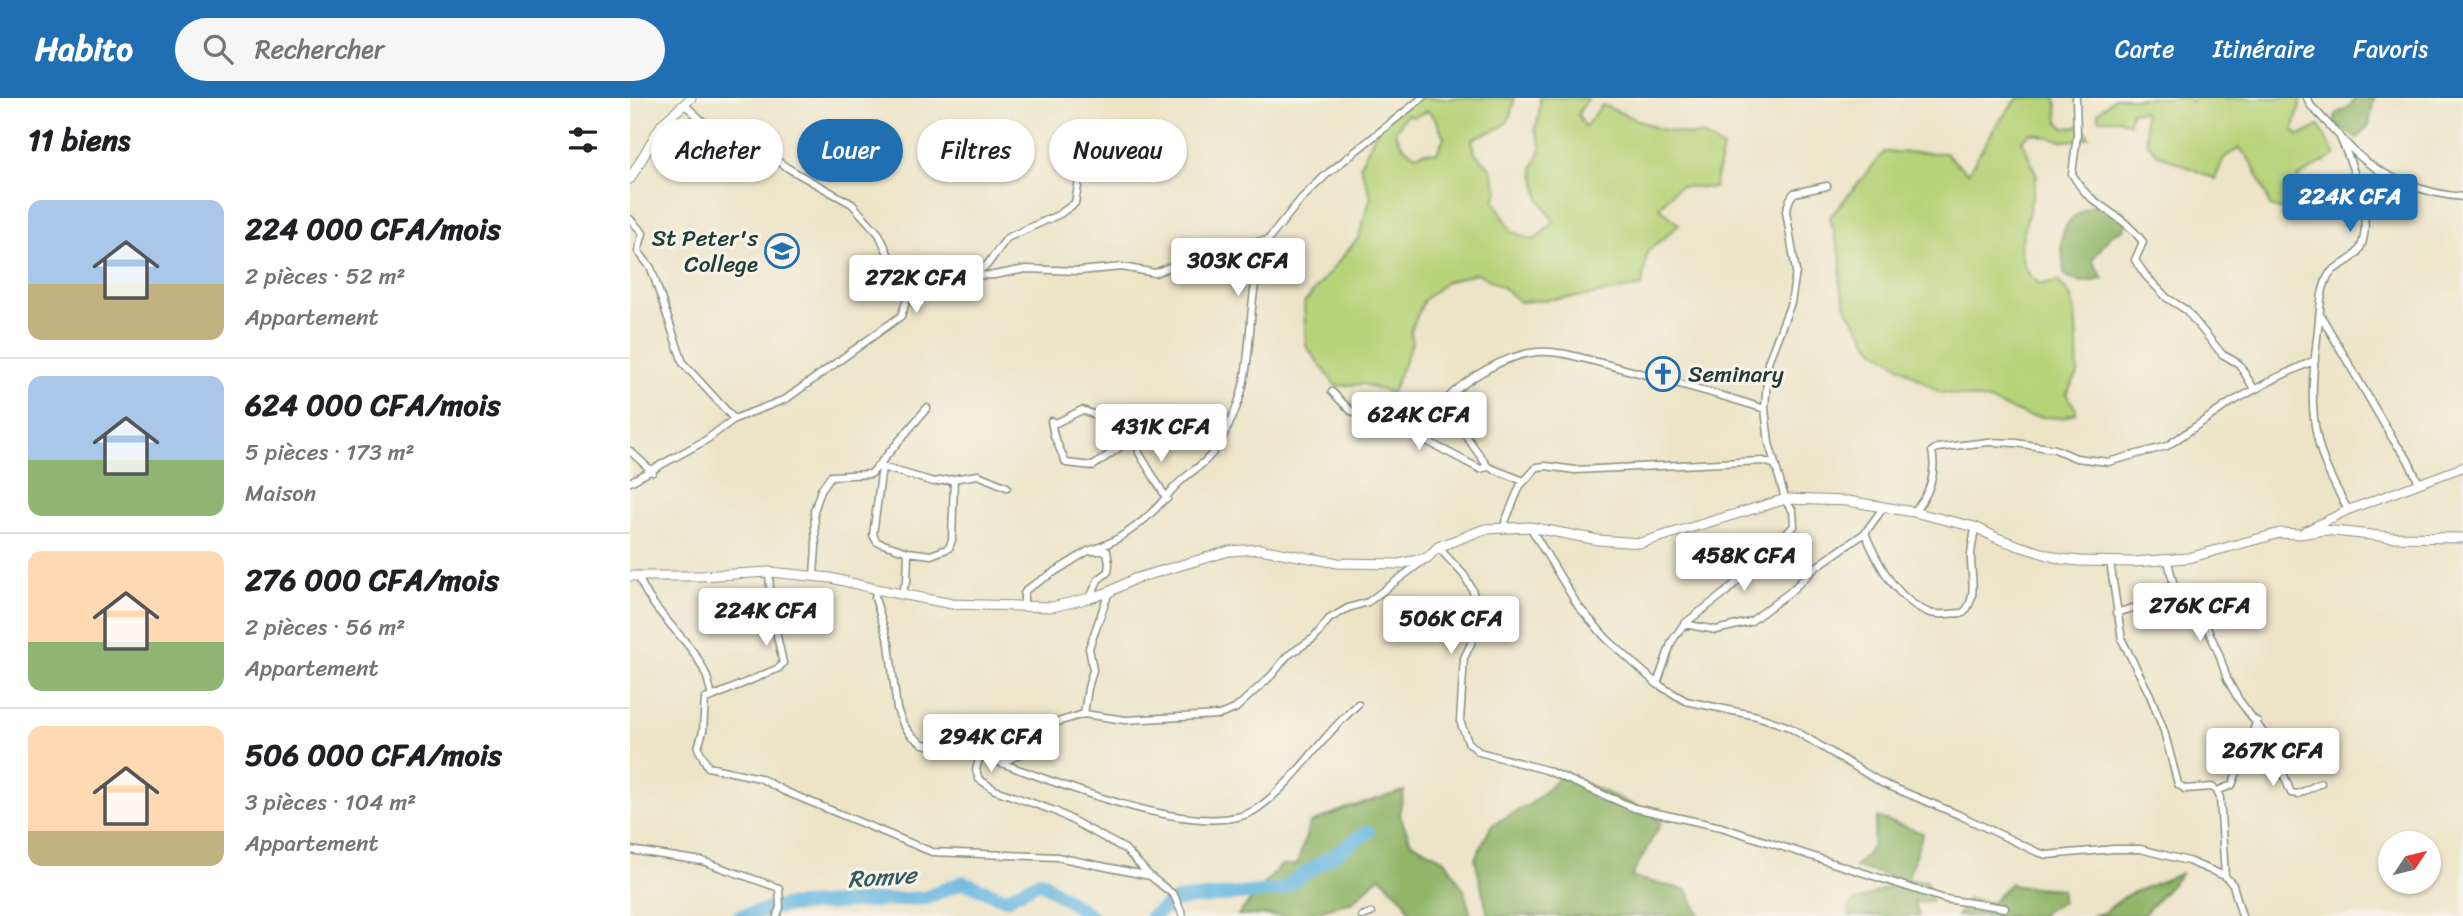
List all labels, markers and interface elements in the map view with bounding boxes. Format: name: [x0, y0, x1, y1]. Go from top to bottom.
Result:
search box: [175, 18, 665, 81]
text: Habito: [35, 20, 133, 78]
text: Rechercher: [255, 26, 384, 72]
text: Carte: [2115, 28, 2175, 70]
text: Itinéraire: [2213, 28, 2315, 70]
text: Favoris: [2353, 28, 2428, 70]
icon: search: [199, 30, 237, 68]
text: 11 biens: [28, 113, 130, 167]
chip: Acheter: [651, 119, 783, 182]
chip: Louer: [797, 119, 903, 182]
chip: Filtres: [917, 119, 1035, 182]
chip: Nouveau: [1049, 119, 1187, 182]
icon: filters: [564, 121, 602, 159]
pin: 224K CFA: [2278, 174, 2422, 234]
text: 224K CFA: [2299, 176, 2401, 217]
text: 224 000 CFA/mois: [245, 202, 501, 256]
place label: St Peter's College: [652, 218, 758, 285]
icon: home: [84, 228, 168, 312]
school or university icon: St Peter's College: [763, 232, 801, 270]
pin: 303K CFA: [1166, 238, 1310, 298]
text: 303K CFA: [1187, 240, 1289, 281]
text: 2 pièces · 52 m²: [245, 256, 405, 297]
pin: 272K CFA: [844, 256, 988, 315]
text: 272K CFA: [865, 257, 967, 298]
text: Appartement: [245, 297, 379, 338]
place label: Seminary: [1688, 354, 1784, 395]
church icon: Seminary: [1644, 355, 1682, 393]
text: 624 000 CFA/mois: [245, 378, 501, 432]
pin: 624K CFA: [1347, 392, 1491, 452]
text: 624K CFA: [1368, 394, 1470, 435]
icon: home: [84, 404, 168, 488]
pin: 431K CFA: [1089, 404, 1233, 464]
text: 431K CFA: [1112, 406, 1210, 447]
text: 5 pièces · 173 m²: [245, 432, 415, 473]
text: Maison: [245, 473, 316, 514]
pin: 458K CFA: [1672, 533, 1816, 593]
text: 458K CFA: [1692, 535, 1796, 576]
text: 276 000 CFA/mois: [245, 553, 499, 607]
icon: home: [84, 579, 168, 663]
pin: 276K CFA: [2128, 584, 2272, 643]
text: 276K CFA: [2149, 585, 2251, 626]
pin: 224K CFA: [694, 588, 838, 648]
text: 224K CFA: [715, 590, 817, 631]
pin: 506K CFA: [1379, 596, 1523, 656]
text: 506K CFA: [1399, 598, 1503, 639]
text: 2 pièces · 56 m²: [245, 607, 405, 648]
text: Appartement: [245, 648, 379, 689]
pin: 294K CFA: [919, 714, 1063, 774]
text: 294K CFA: [939, 716, 1043, 757]
text: 506 000 CFA/mois: [245, 728, 502, 782]
pin: 267K CFA: [2201, 728, 2345, 788]
text: 267K CFA: [2222, 730, 2324, 771]
icon: home: [84, 754, 168, 838]
text: 3 pièces · 104 m²: [245, 782, 416, 823]
text: Appartement: [245, 823, 379, 864]
north arrow: [2378, 831, 2441, 894]
map controls: [2378, 831, 2441, 894]
water label: Romve: [846, 853, 920, 900]

